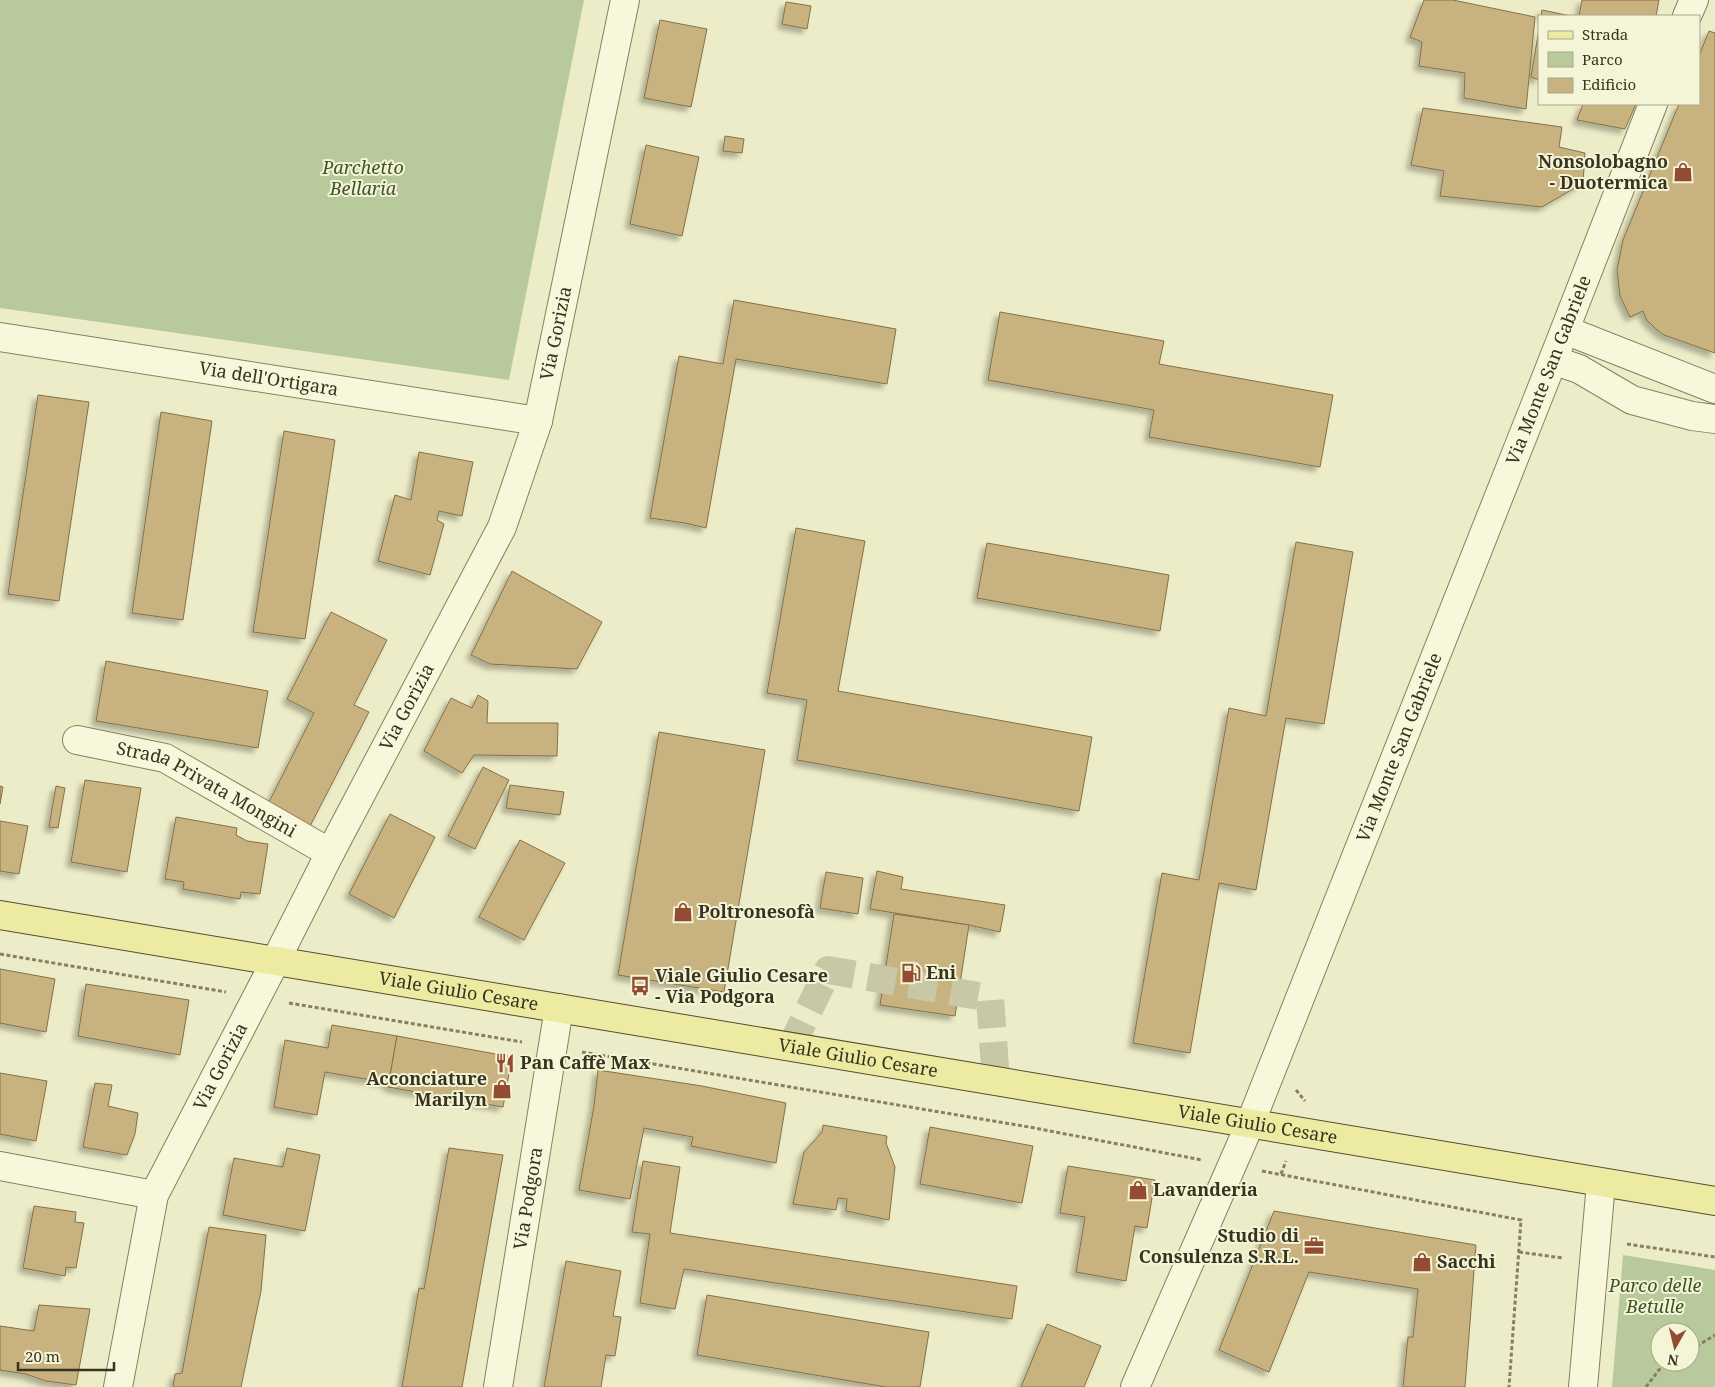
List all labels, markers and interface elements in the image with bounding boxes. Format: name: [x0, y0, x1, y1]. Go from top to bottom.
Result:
legend: [1538, 15, 1700, 105]
text: Strada: [1582, 24, 1628, 44]
text: Parco: [1582, 49, 1623, 69]
text: Edificio: [1582, 74, 1636, 94]
place label: Nonsolobagno - Duotermica: [1538, 149, 1668, 194]
park label: Parchetto Bellaria: [321, 155, 404, 200]
shop icon: Nonsolobagno - Duotermica: [1672, 161, 1694, 183]
street label: Via Monte San Gabriele: [1500, 271, 1596, 468]
street label: Via Gorizia: [534, 284, 577, 382]
street label: Via dell'Ortigara: [198, 355, 340, 401]
street label: Via Monte San Gabriele: [1350, 649, 1447, 845]
street label: Via Gorizia: [373, 659, 439, 754]
street label: Strada Privata Mongini: [115, 735, 301, 842]
place label: Poltronesofà: [698, 899, 815, 923]
shop icon: Poltronesofà: [672, 901, 694, 923]
place label: Eni: [926, 960, 957, 984]
fuel station icon: Eni: [900, 962, 922, 984]
place label: Viale Giulio Cesare - Via Podgora: [655, 963, 828, 1008]
street label: Viale Giulio Cesare: [377, 965, 540, 1016]
bus stop icon: Viale Giulio Cesare - Via Podgora: [629, 975, 651, 997]
street label: Via Gorizia: [187, 1018, 252, 1114]
street label: Viale Giulio Cesare: [777, 1032, 940, 1082]
place label: Pan Caffè Max: [520, 1050, 650, 1074]
restaurant icon: Pan Caffè Max: [494, 1052, 516, 1074]
place label: Acconciature Marilyn: [366, 1066, 487, 1111]
shop icon: Acconciature Marilyn: [491, 1078, 513, 1100]
street label: Viale Giulio Cesare: [1176, 1099, 1339, 1149]
street label: Via Podgora: [507, 1145, 547, 1251]
place label: Lavanderia: [1153, 1177, 1258, 1201]
shop icon: Lavanderia: [1127, 1179, 1149, 1201]
place label: Studio di Consulenza S.R.L.: [1139, 1223, 1300, 1268]
office icon: Studio di Consulenza S.R.L.: [1303, 1235, 1325, 1257]
place label: Sacchi: [1437, 1249, 1496, 1273]
shop icon: Sacchi: [1411, 1251, 1433, 1273]
park label: Parco delle Betulle: [1608, 1273, 1701, 1318]
north arrow: [1650, 1322, 1700, 1372]
scale bar: [18, 1340, 114, 1372]
text: 20 m: [25, 1346, 60, 1366]
text: N: [1666, 1350, 1680, 1371]

